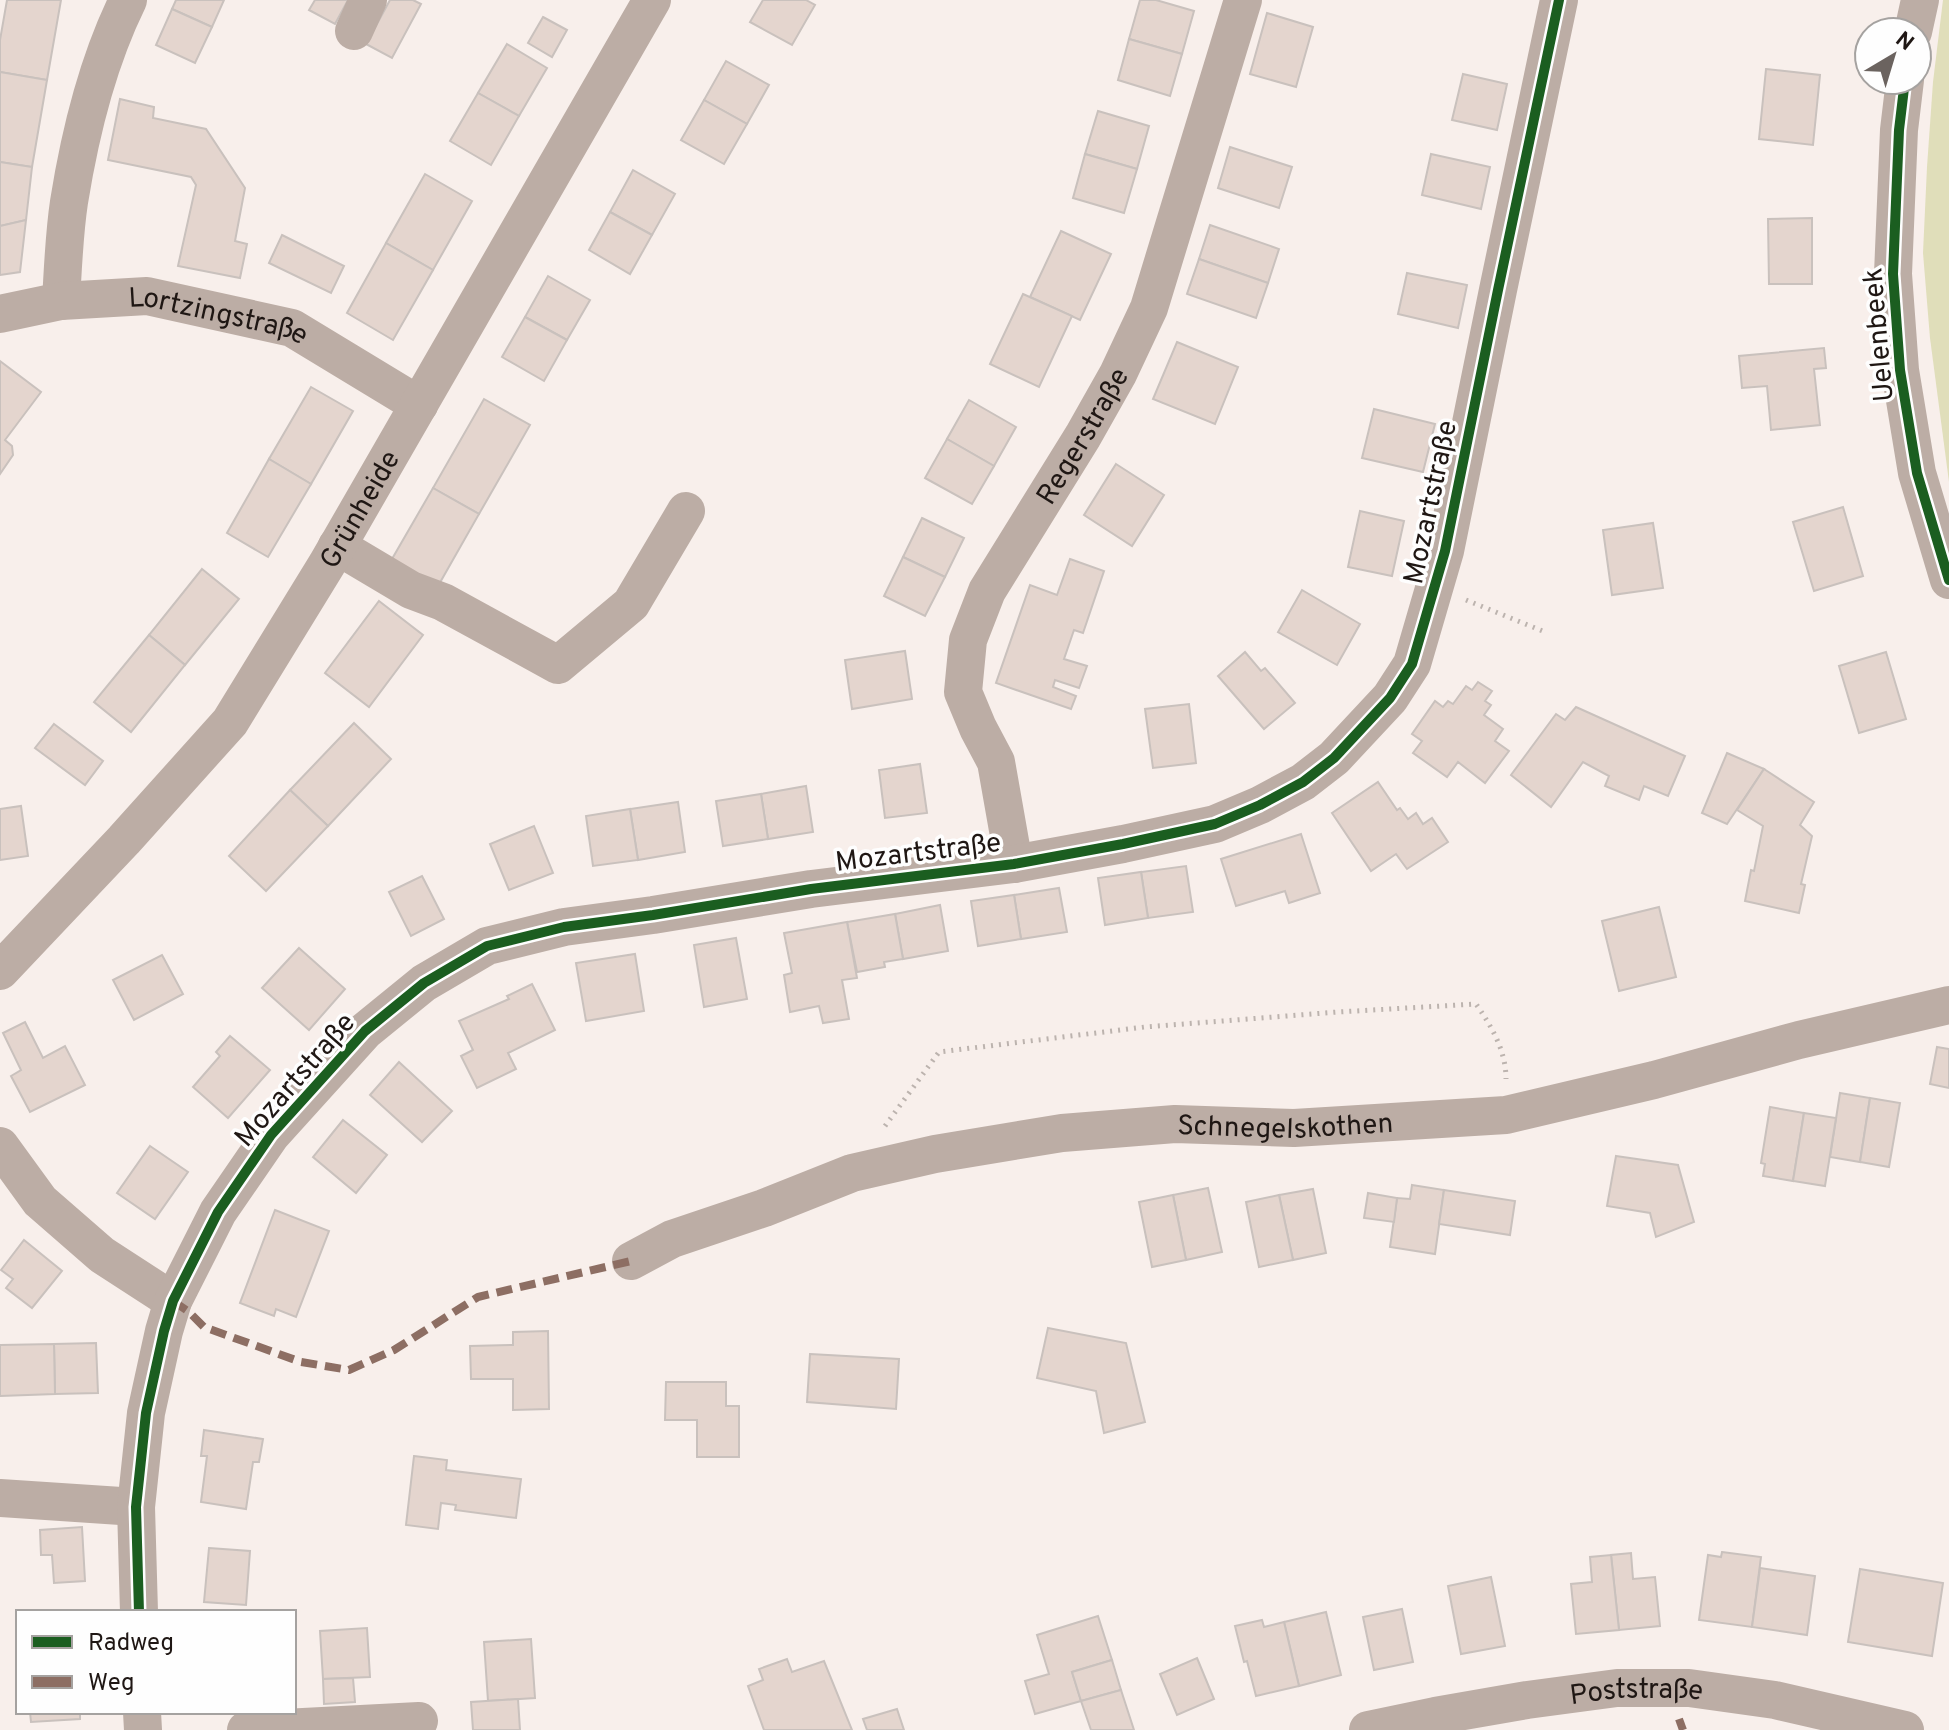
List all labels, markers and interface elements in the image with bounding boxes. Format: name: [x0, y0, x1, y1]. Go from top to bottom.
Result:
north arrow: [1853, 16, 1933, 96]
text: N: [1889, 27, 1918, 58]
street label: Uelenbeek: [1856, 266, 1904, 403]
street label: Lortzingstraße: [128, 281, 314, 355]
street label: Regerstraße: [1030, 362, 1139, 512]
street label: Mozartstraße: [1397, 417, 1467, 588]
street label: Grünheide: [313, 445, 410, 576]
street label: Mozartstraße: [833, 826, 1003, 882]
street label: Mozartstraße: [228, 1006, 365, 1156]
street label: Schnegelskothen: [1177, 1107, 1395, 1149]
legend: [16, 1610, 296, 1714]
text: Radweg: [88, 1629, 174, 1659]
text: Weg: [88, 1669, 135, 1699]
street label: Poststraße: [1568, 1673, 1705, 1715]

